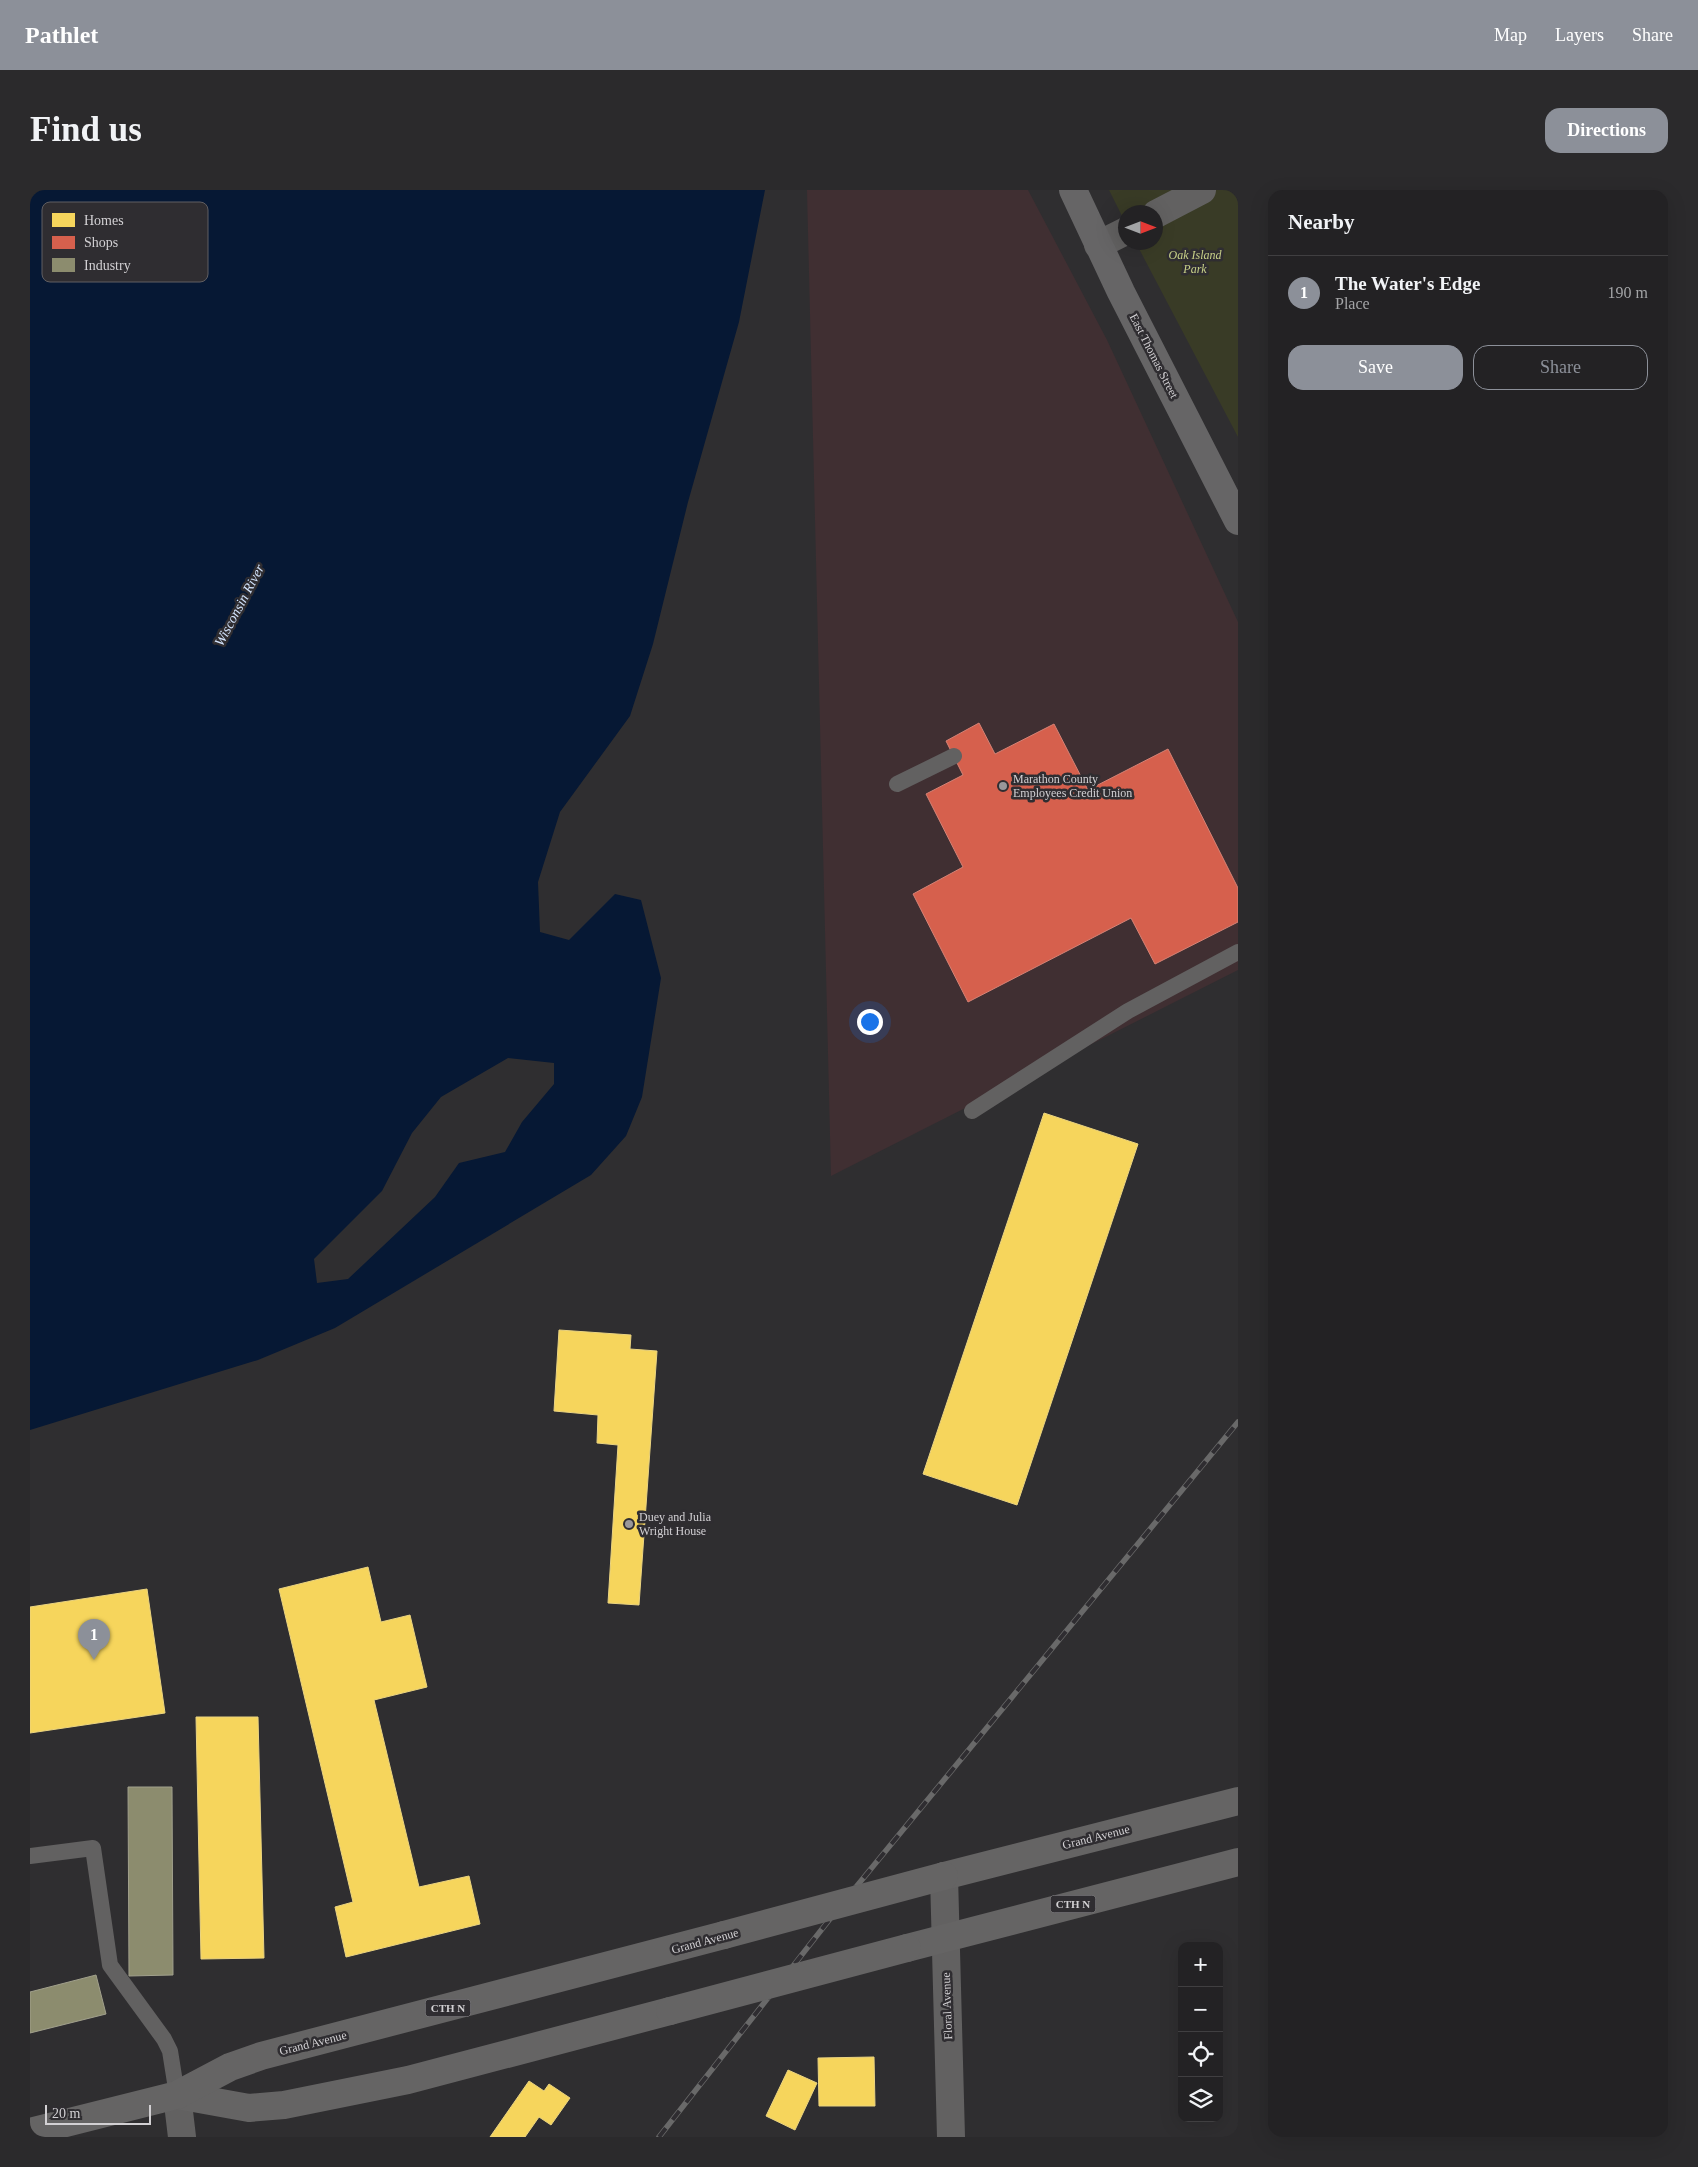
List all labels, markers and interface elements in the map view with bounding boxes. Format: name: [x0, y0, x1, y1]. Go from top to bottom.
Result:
text: Pathlet: [25, 22, 98, 48]
text: Map: [1494, 25, 1527, 45]
text: Layers: [1555, 25, 1604, 45]
text: Share: [1632, 25, 1673, 45]
button: Directions: [1545, 108, 1668, 153]
text: Find us: [30, 110, 142, 149]
legend: [42, 202, 208, 282]
north arrow: [1118, 205, 1163, 250]
text: Nearby: [1288, 210, 1355, 234]
text: Homes: [84, 213, 124, 228]
text: Shops: [84, 235, 118, 250]
park label: Oak Island Park: [1169, 248, 1222, 276]
text: Industry: [84, 258, 131, 273]
text: The Water's Edge: [1335, 273, 1480, 294]
text: 1: [1300, 284, 1308, 301]
text: 190 m: [1608, 284, 1648, 301]
text: Place: [1335, 295, 1370, 312]
street label: East Thomas Street: [1127, 311, 1182, 401]
button: Save: [1288, 345, 1463, 390]
button: Share: [1473, 345, 1648, 390]
water label: Wisconsin River: [212, 561, 268, 649]
place label: Marathon County Employees Credit Union: [1013, 772, 1132, 800]
marker: Marathon County Employees Credit Union: [997, 780, 1009, 792]
your location: [857, 1009, 883, 1035]
place label: Duey and Julia Wright House: [639, 1510, 712, 1538]
marker: Duey and Julia Wright House: [623, 1518, 635, 1530]
pin: 1: [78, 1619, 110, 1660]
street label: Grand Avenue: [1061, 1822, 1131, 1852]
road number: CTH N: [1050, 1896, 1096, 1912]
street label: Grand Avenue: [670, 1925, 740, 1957]
map controls: [1178, 1942, 1223, 2122]
button: +: [1178, 1942, 1223, 1987]
street label: Floral Avenue: [939, 1972, 955, 2040]
button: −: [1178, 1987, 1223, 2032]
road number: CTH N: [426, 2000, 470, 2016]
street label: Grand Avenue: [278, 2028, 348, 2058]
button: locate: [1178, 2032, 1223, 2077]
button: layers: [1178, 2077, 1223, 2122]
scale bar: [45, 2102, 151, 2125]
text: 20 m: [52, 2106, 80, 2121]

